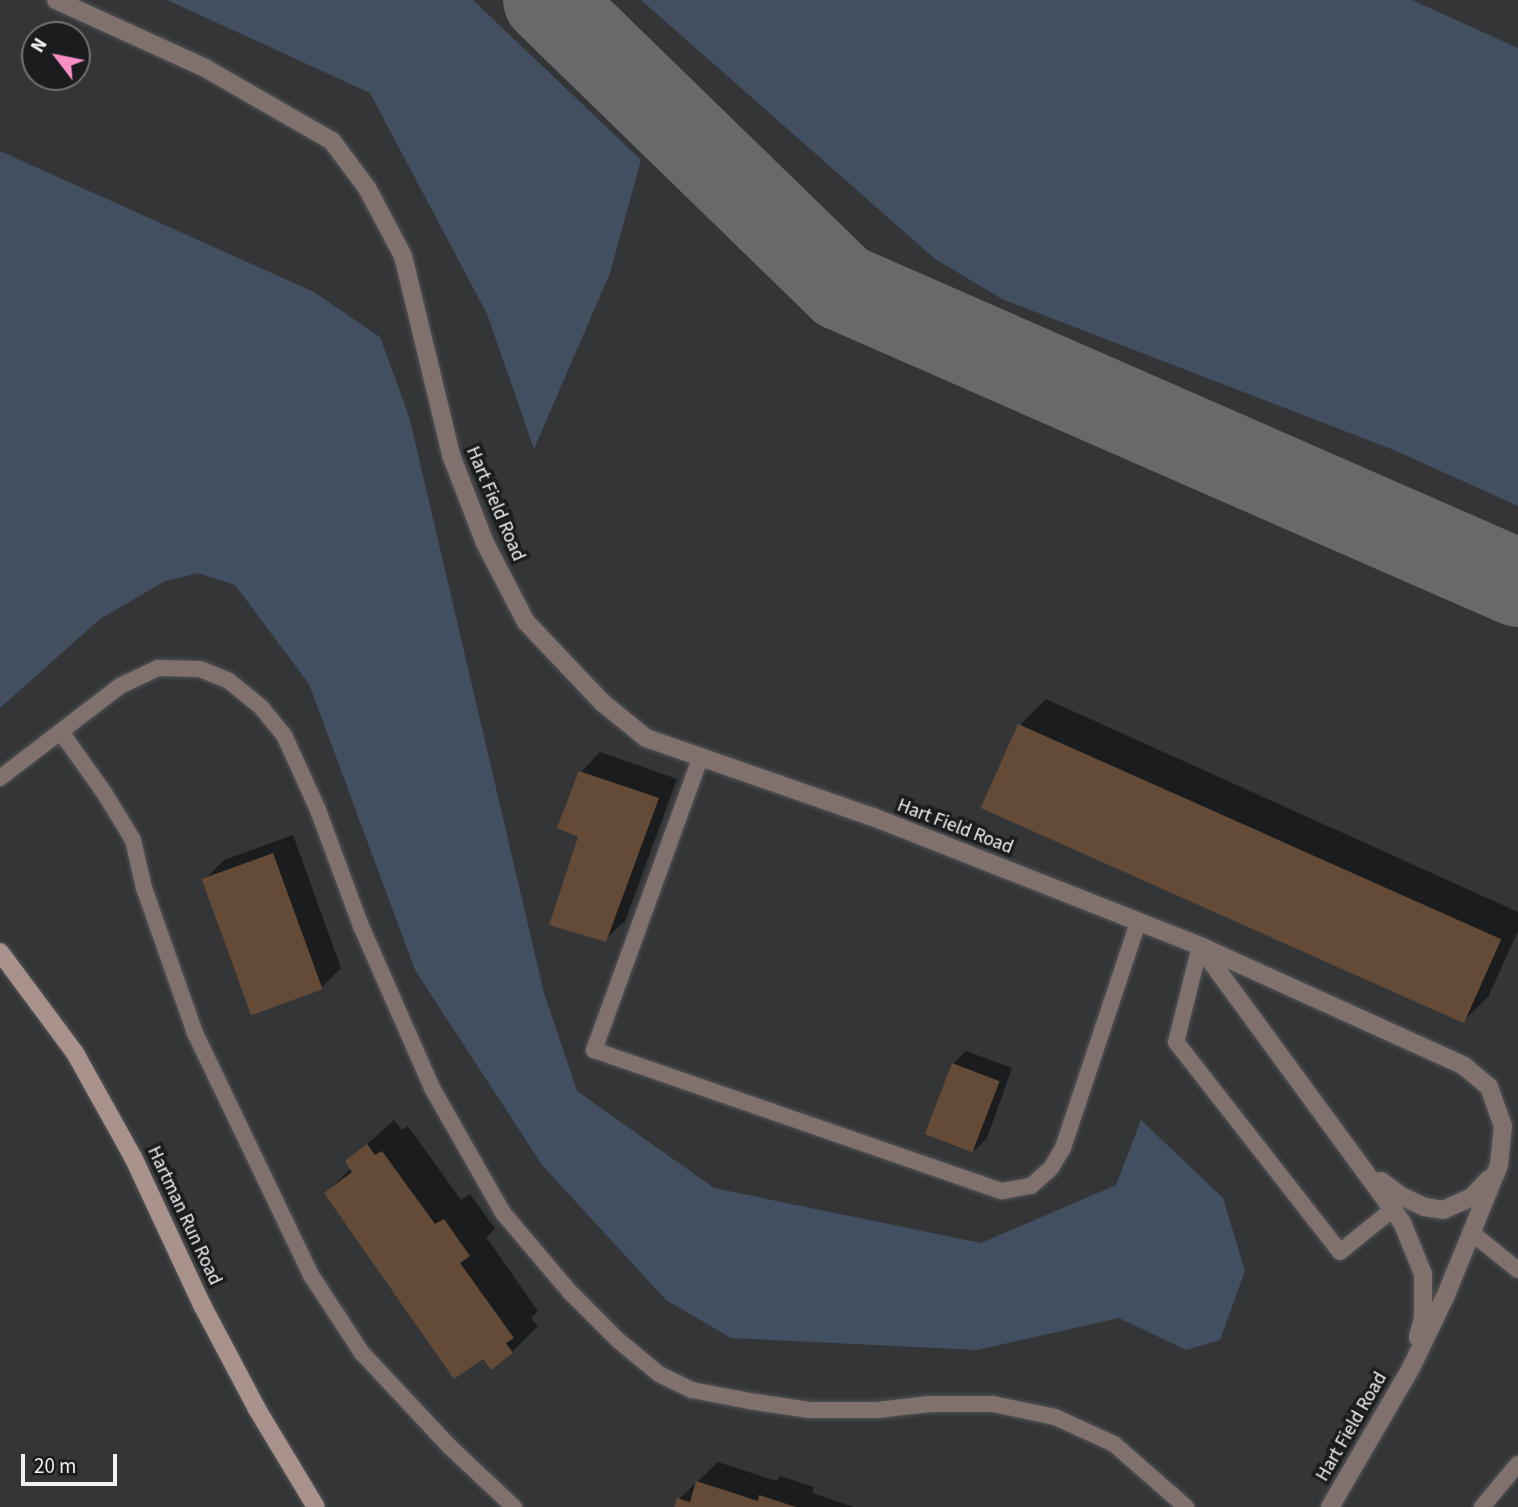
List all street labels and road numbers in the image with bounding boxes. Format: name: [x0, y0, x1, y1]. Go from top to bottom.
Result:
street label: Hart Field Road: [461, 443, 529, 565]
street label: Hart Field Road: [894, 794, 1016, 860]
street label: Hartman Run Road: [142, 1143, 226, 1289]
street label: Hart Field Road: [1312, 1368, 1392, 1486]

